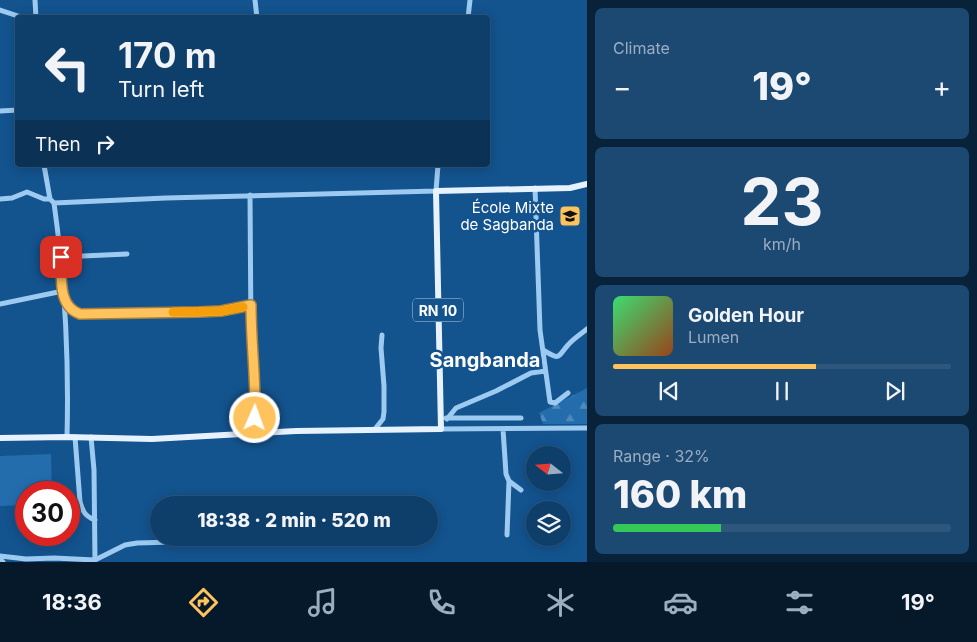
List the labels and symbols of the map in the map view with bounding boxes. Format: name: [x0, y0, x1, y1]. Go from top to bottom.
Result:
place label: École Mixte de Sagbanda: [460, 198, 554, 234]
school or university icon: École Mixte de Sagbanda: [558, 204, 582, 228]
pin: [40, 236, 82, 278]
road number: RN 10: [413, 298, 463, 322]
district label: Sangbanda: [430, 348, 540, 372]
position arrow: [228, 391, 280, 443]
north arrow: [526, 446, 571, 491]
speed limit sign: 30: [15, 481, 80, 546]

